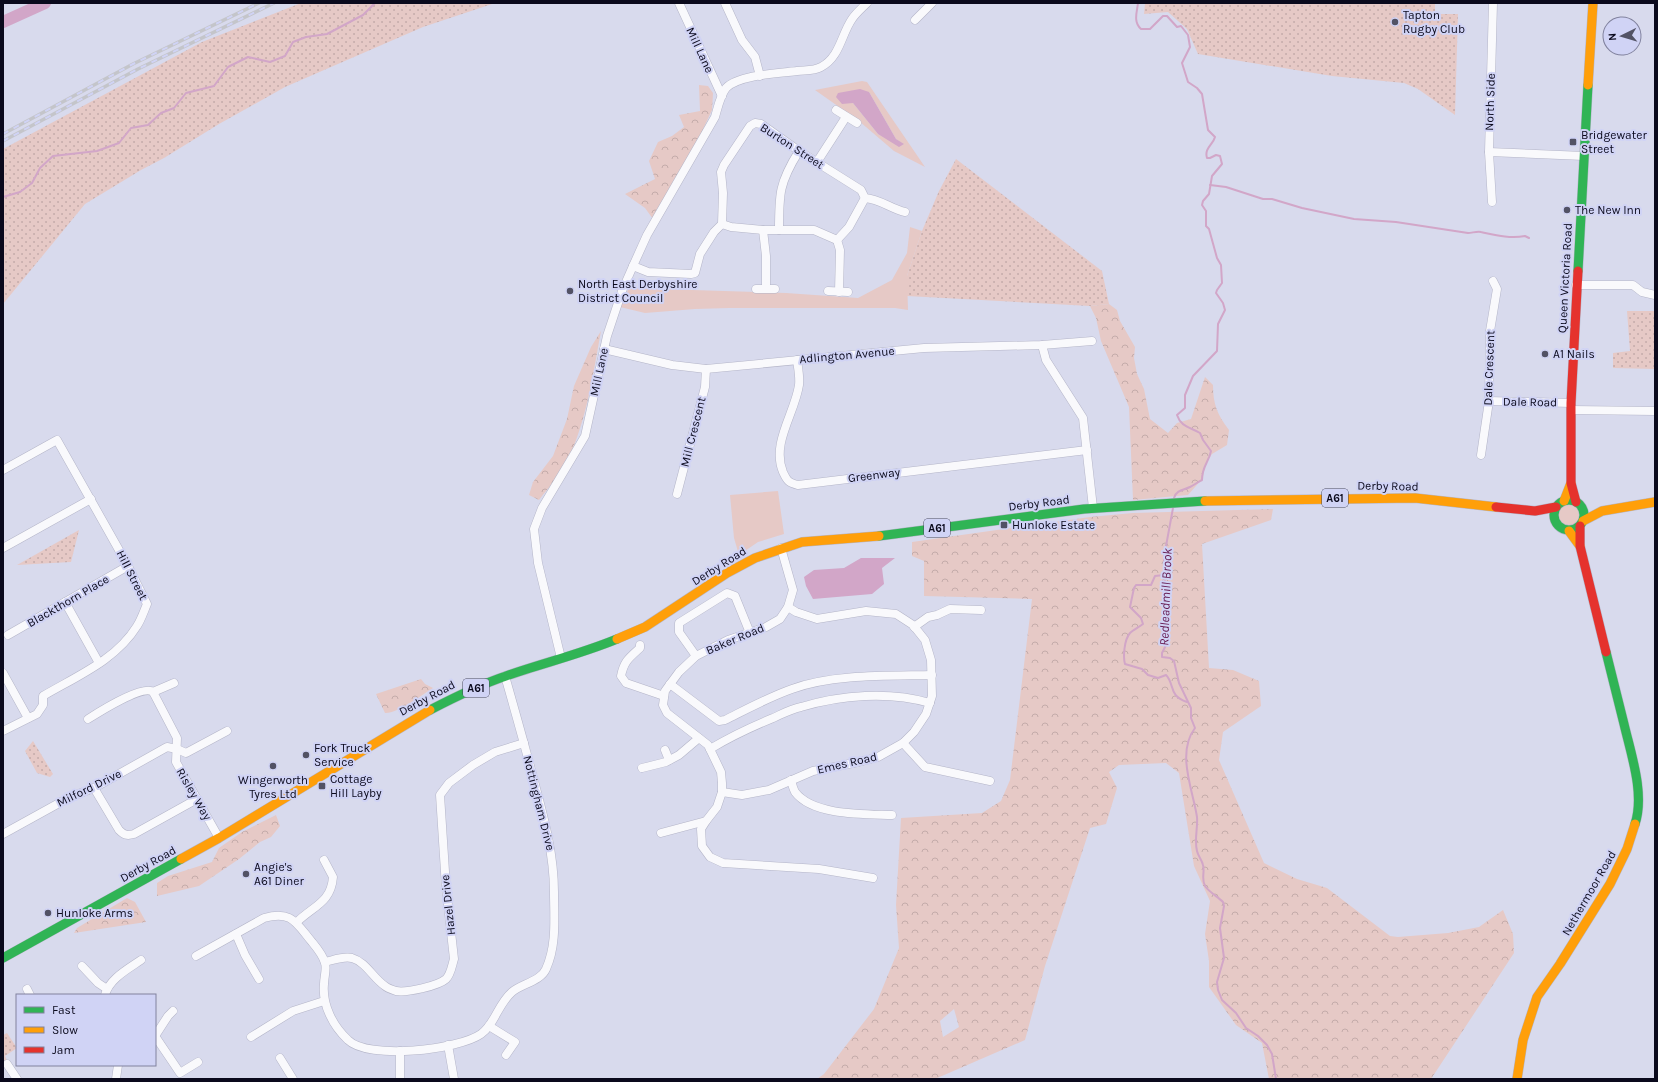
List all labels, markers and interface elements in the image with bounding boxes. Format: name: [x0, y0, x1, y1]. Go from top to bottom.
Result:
place label: Tapton Rugby Club: [1403, 8, 1465, 36]
north arrow: [1602, 16, 1642, 56]
marker: Tapton Rugby Club: [1390, 17, 1400, 27]
street label: Mill Lane: [683, 25, 717, 75]
text: N: [1606, 32, 1619, 41]
street label: North Side: [1482, 73, 1498, 131]
street label: Burton Street: [758, 120, 827, 172]
place label: Bridgewater Street: [1581, 128, 1647, 156]
marker: Bridgewater Street: [1568, 137, 1578, 147]
place label: The New Inn: [1575, 203, 1641, 217]
marker: The New Inn: [1562, 205, 1572, 215]
street label: Queen Victoria Road: [1555, 223, 1575, 333]
place label: North East Derbyshire District Council: [578, 277, 697, 305]
marker: North East Derbyshire District Council: [565, 286, 575, 296]
street label: Dale Crescent: [1481, 330, 1497, 406]
street label: Adlington Avenue: [799, 344, 895, 366]
street label: Mill Lane: [587, 347, 611, 397]
place label: A1 Nails: [1553, 347, 1595, 361]
marker: A1 Nails: [1540, 349, 1550, 359]
street label: Mill Crescent: [678, 395, 709, 468]
street label: Dale Road: [1503, 395, 1557, 409]
street label: Greenway: [847, 465, 901, 485]
street label: Derby Road: [1357, 478, 1419, 494]
road number: A61: [1322, 489, 1348, 507]
street label: Derby Road: [1008, 492, 1070, 514]
place label: Hunloke Estate: [1012, 518, 1095, 532]
road number: A61: [924, 519, 950, 537]
marker: Hunloke Estate: [999, 520, 1009, 530]
street label: Derby Road: [689, 544, 749, 588]
water label: Redleadmill Brook: [1156, 547, 1175, 646]
street label: Hill Street: [113, 548, 151, 603]
street label: Blackthorn Place: [25, 572, 111, 630]
street label: Baker Road: [704, 620, 766, 658]
street label: Derby Road: [397, 677, 457, 719]
road number: A61: [463, 679, 489, 697]
place label: Fork Truck Service: [314, 741, 370, 769]
street label: Emes Road: [816, 749, 878, 777]
marker: Fork Truck Service: [301, 750, 311, 760]
street label: Nottingham Drive: [520, 754, 558, 852]
marker: Wingerworth Tyres Ltd: [268, 761, 278, 771]
street label: Milford Drive: [54, 766, 124, 810]
street label: Risley Way: [174, 766, 215, 823]
place label: Cottage Hill Layby: [330, 772, 382, 800]
place label: Wingerworth Tyres Ltd: [238, 773, 308, 801]
marker: Cottage Hill Layby: [317, 781, 327, 791]
street label: Derby Road: [118, 843, 178, 885]
street label: Nethermoor Road: [1559, 848, 1619, 938]
place label: Angie's A61 Diner: [254, 860, 304, 888]
marker: Angie's A61 Diner: [241, 869, 251, 879]
street label: Hazel Drive: [438, 874, 458, 936]
place label: Hunloke Arms: [56, 906, 133, 920]
marker: Hunloke Arms: [43, 908, 53, 918]
legend: [16, 994, 156, 1066]
text: Fast: [52, 1003, 76, 1017]
text: Slow: [52, 1023, 78, 1037]
text: Jam: [52, 1043, 75, 1057]

